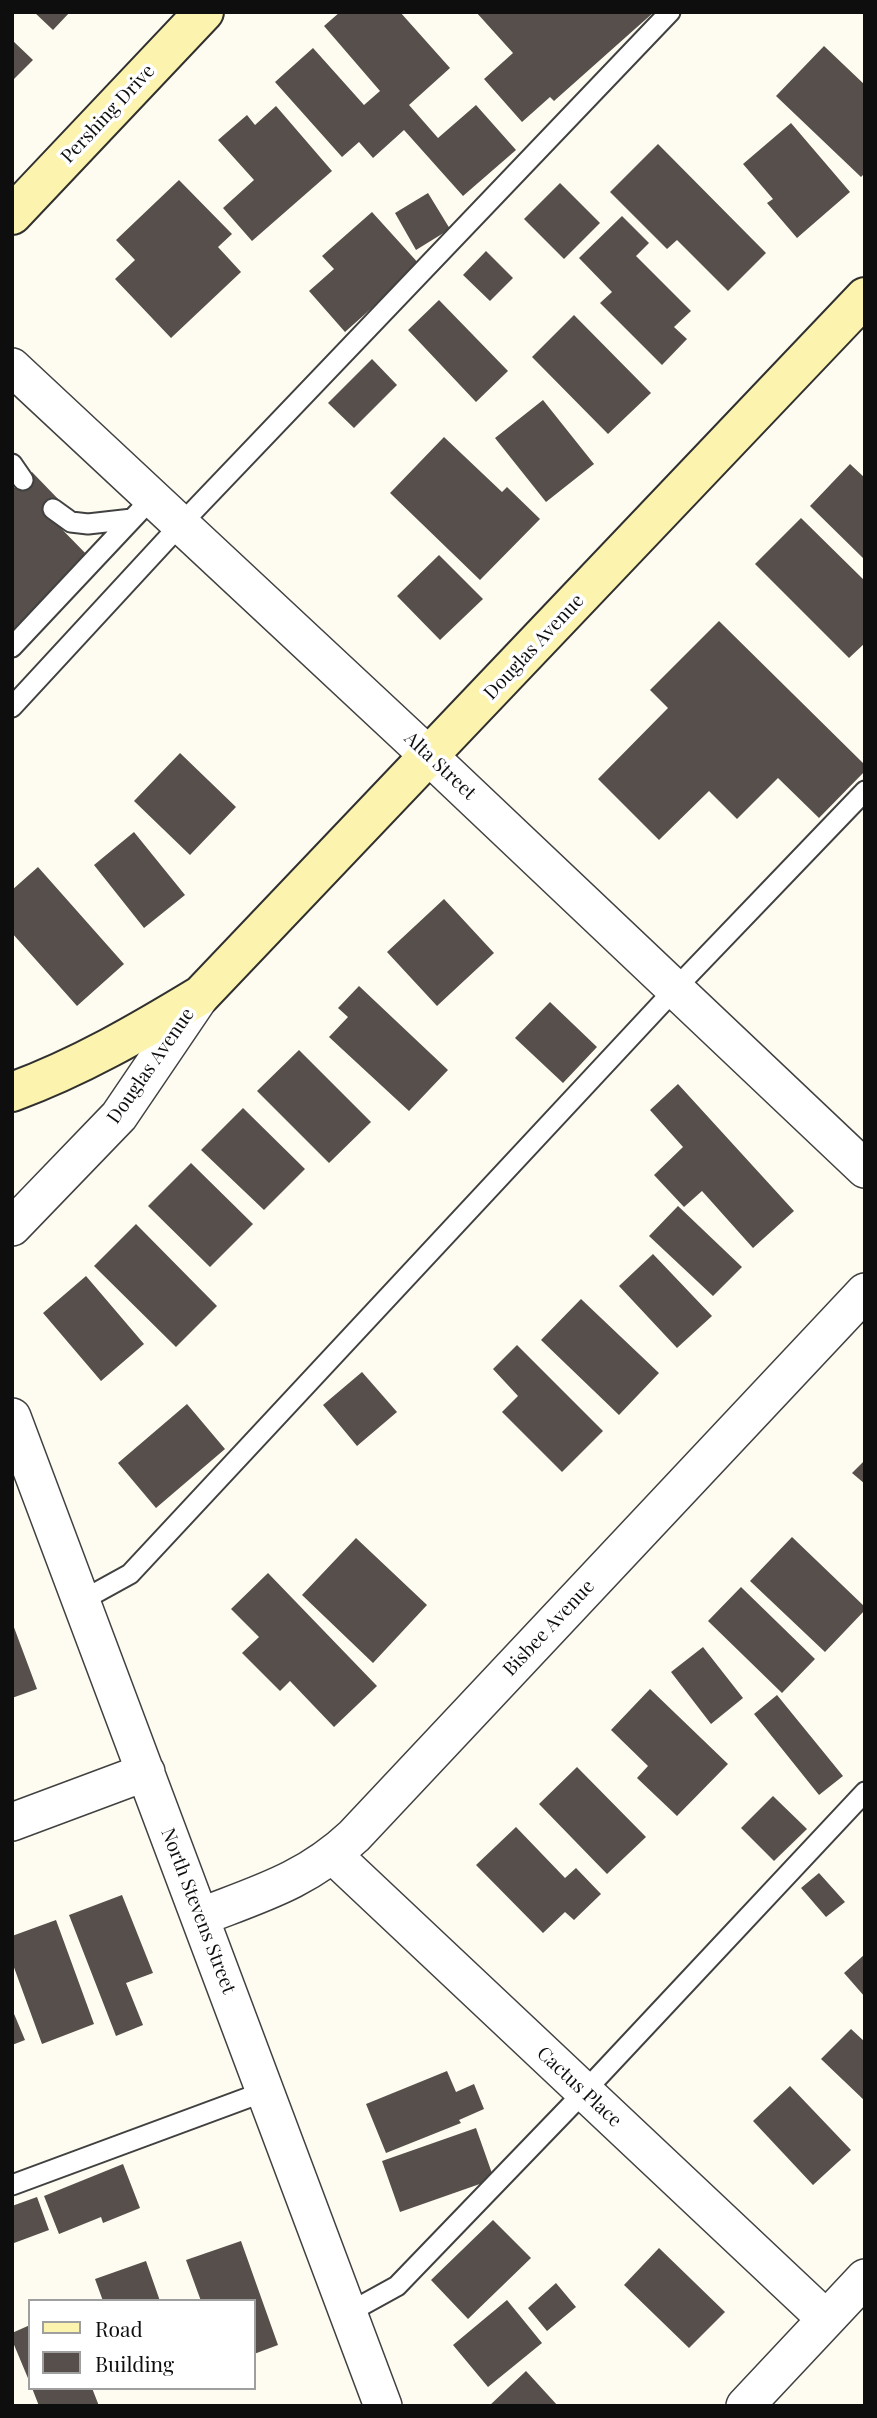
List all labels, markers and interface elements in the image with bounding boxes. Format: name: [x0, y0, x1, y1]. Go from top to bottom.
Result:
street label: Pershing Drive: [56, 60, 160, 168]
street label: Douglas Avenue: [479, 589, 589, 705]
street label: Alta Street: [400, 727, 480, 805]
street label: Douglas Avenue: [103, 1004, 199, 1128]
street label: Bisbee Avenue: [499, 1575, 599, 1681]
street label: North Stevens Street: [156, 1825, 240, 1997]
street label: Cactus Place: [532, 2042, 626, 2132]
legend: [28, 2299, 256, 2390]
text: Road: [95, 2314, 143, 2342]
text: Building: [95, 2349, 174, 2377]

